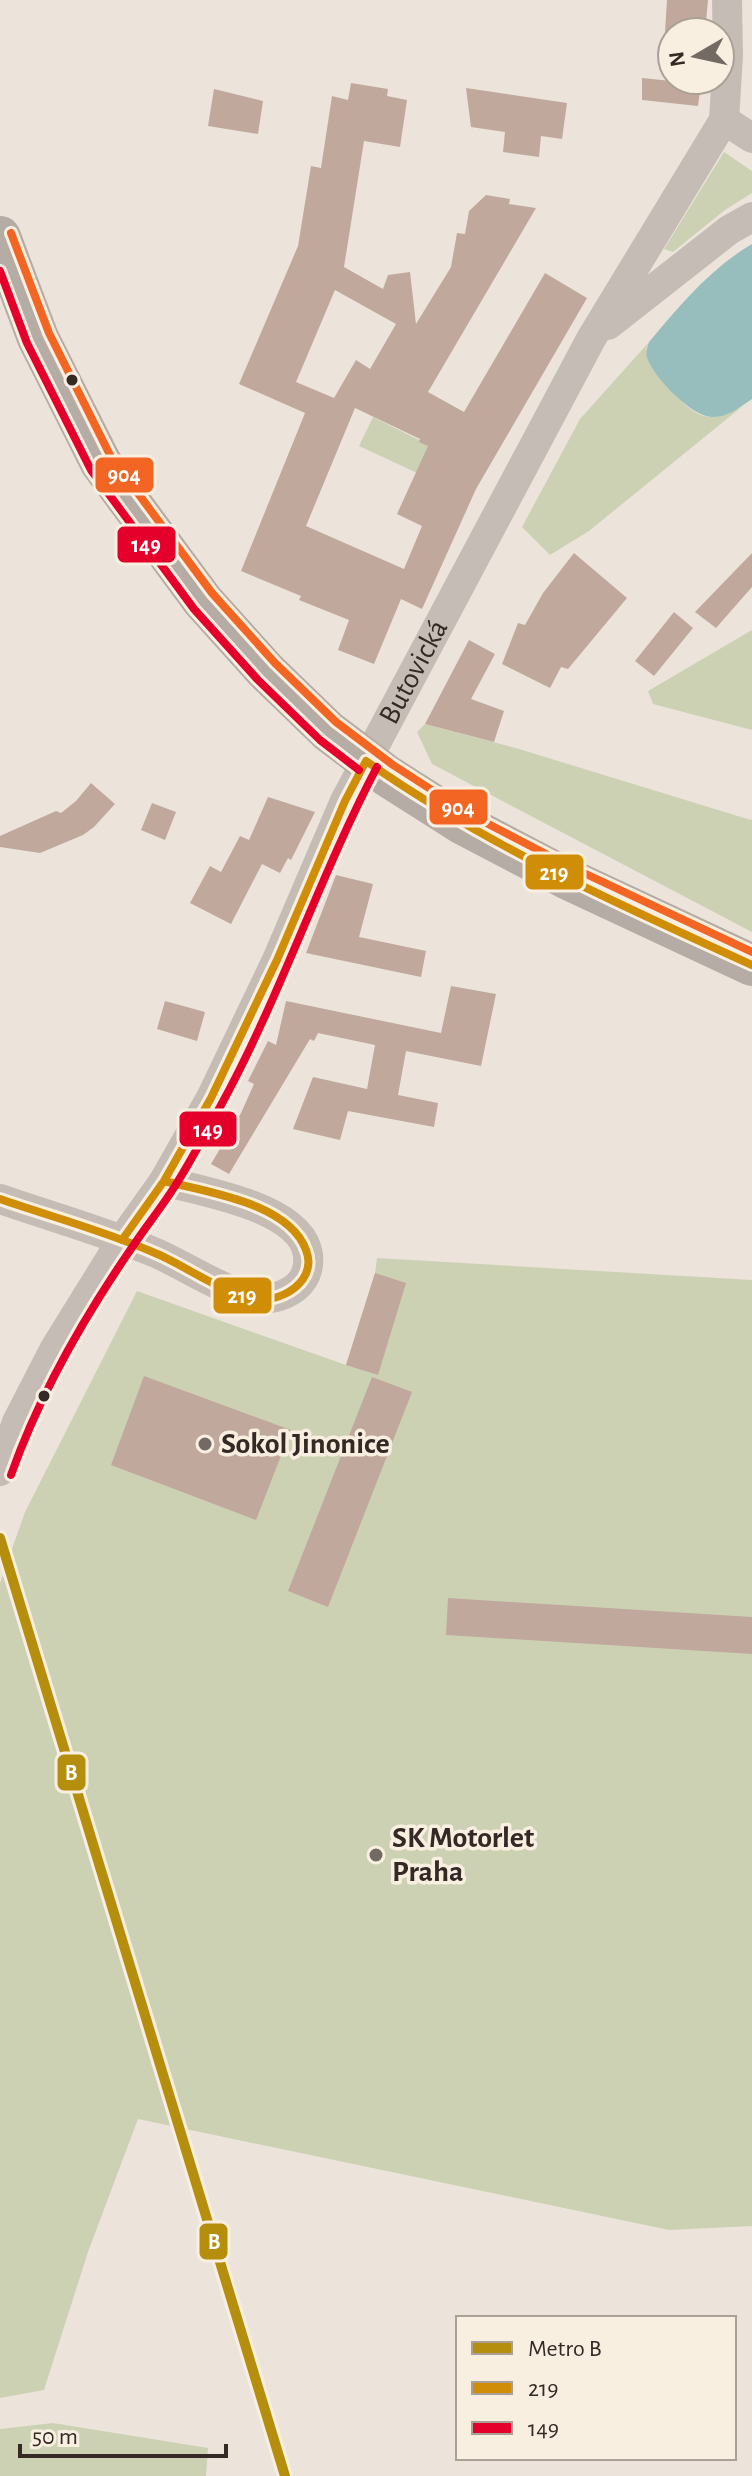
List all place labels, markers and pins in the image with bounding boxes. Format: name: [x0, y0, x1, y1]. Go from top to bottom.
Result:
unlabelled marker: [64, 372, 80, 388]
unlabelled marker: [36, 1388, 52, 1404]
place label: Sokol Jinonice: [221, 1429, 390, 1459]
marker: Sokol Jinonice: [196, 1435, 214, 1453]
place label: SK Motorlet Praha: [392, 1823, 534, 1887]
marker: SK Motorlet Praha: [367, 1846, 385, 1864]

